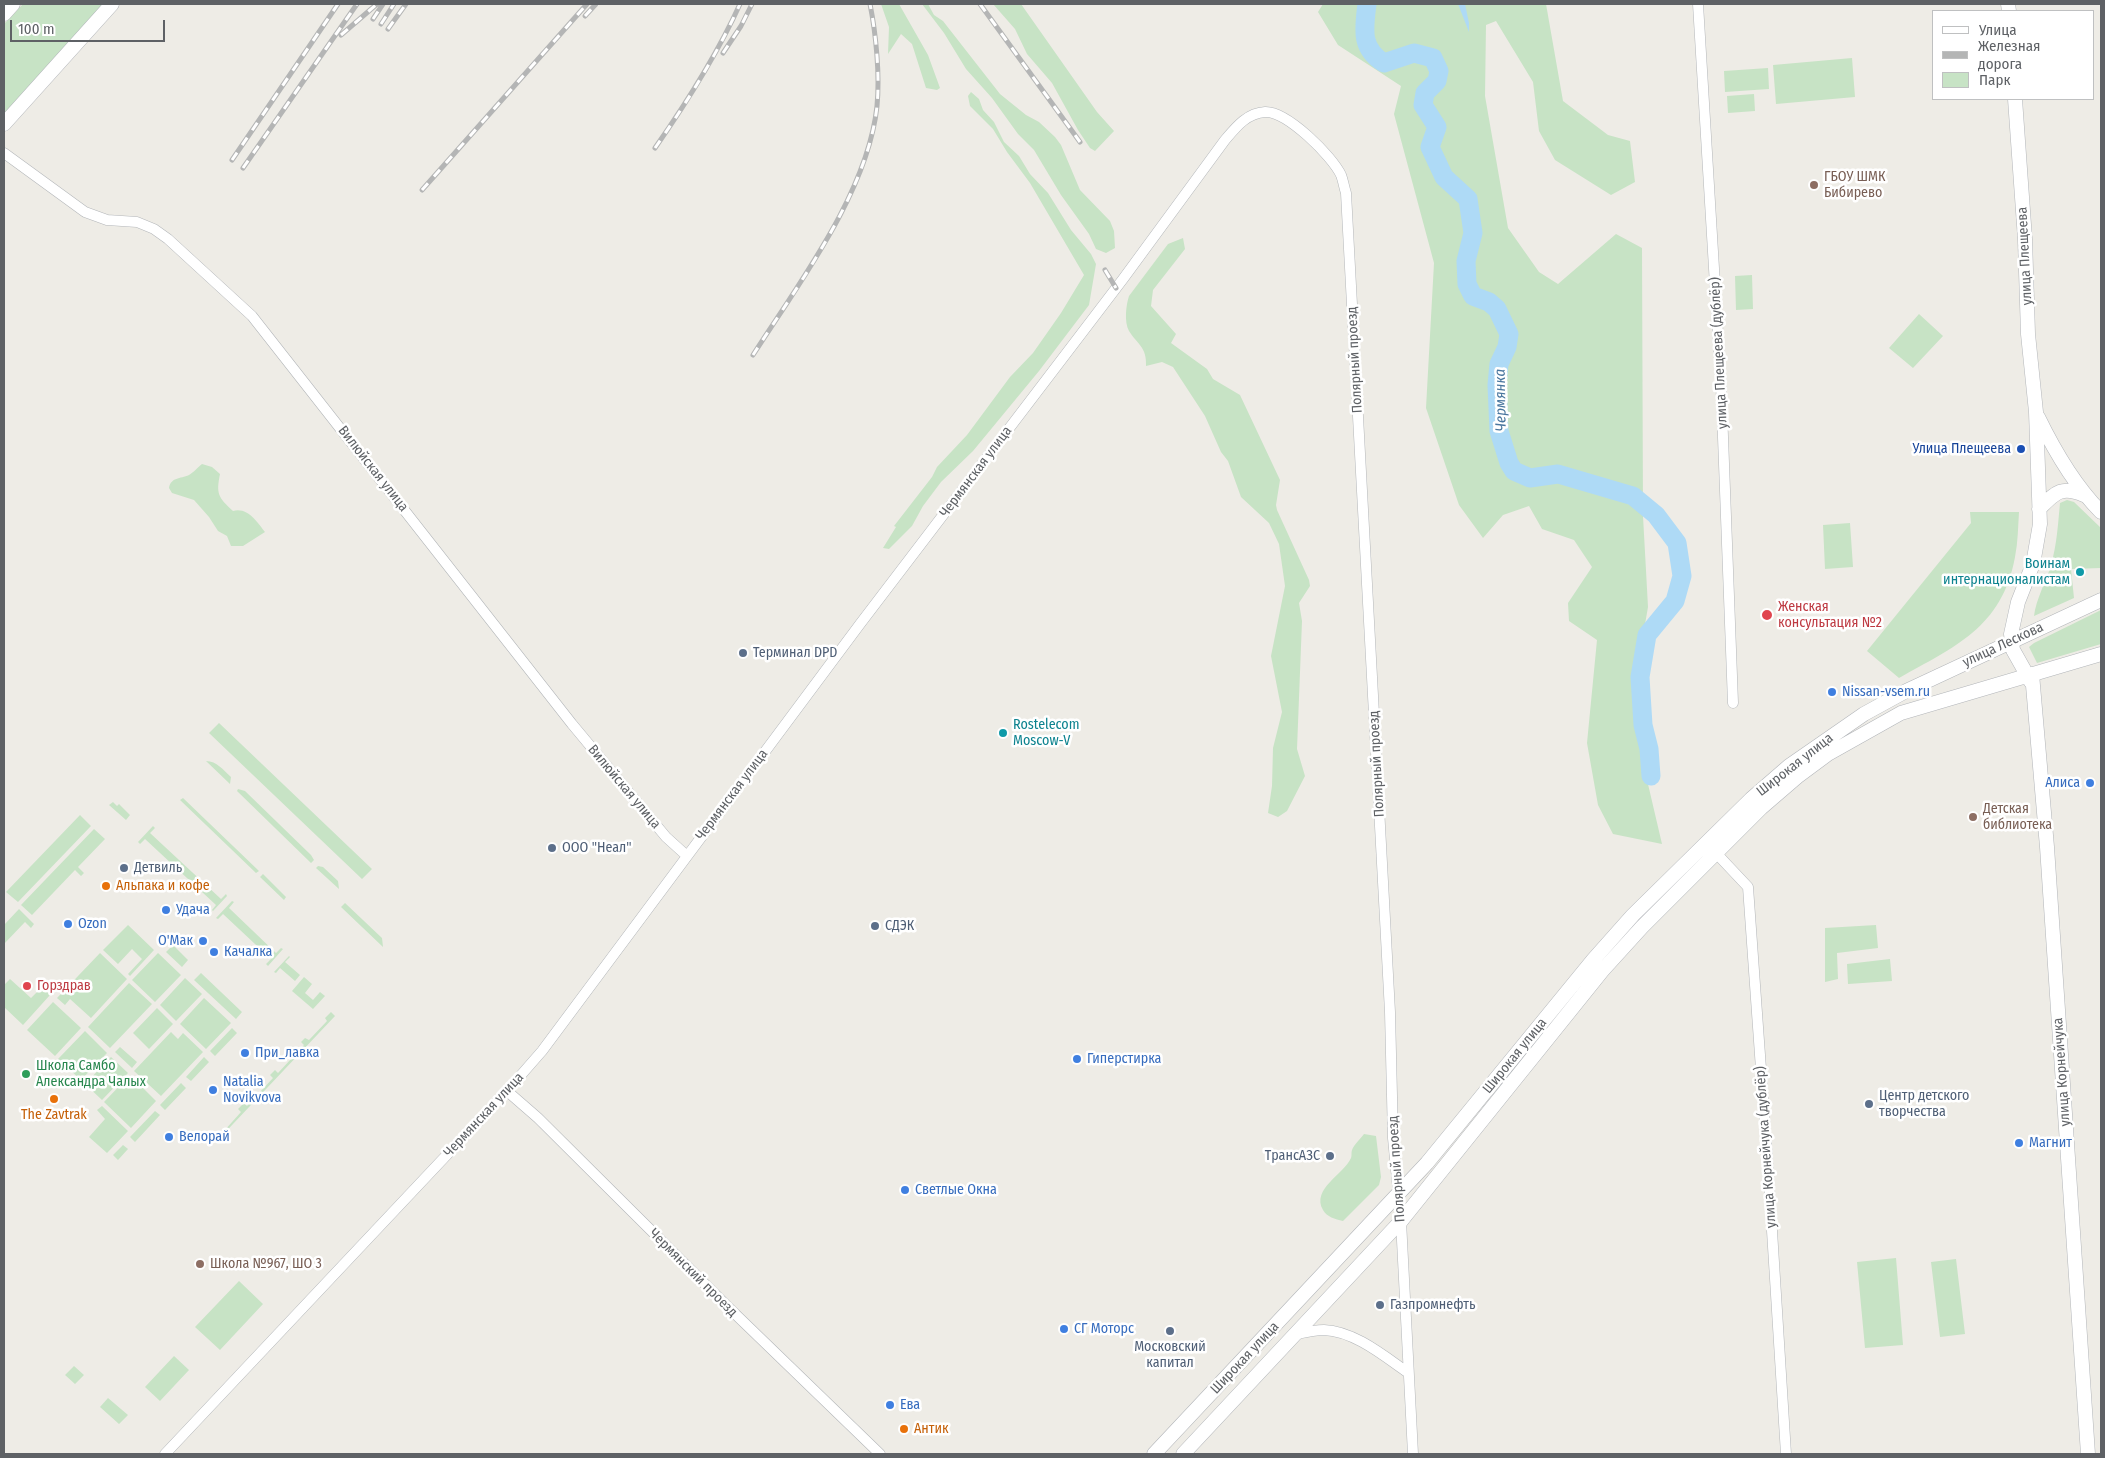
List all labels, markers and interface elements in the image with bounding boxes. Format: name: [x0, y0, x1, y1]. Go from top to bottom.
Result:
scale bar: [12, 10, 168, 42]
legend: [1932, 10, 2095, 100]
text: 100 m: [18, 20, 55, 38]
text: Улица: [1979, 21, 2017, 39]
text: Железная дорога: [1978, 37, 2040, 73]
text: Парк: [1979, 71, 2010, 89]
place label: ГБОУ ШМК Бибирево: [1824, 169, 1886, 202]
marker: ГБОУ ШМК Бибирево: [1808, 179, 1820, 191]
street label: улица Плещеева: [2014, 206, 2036, 306]
street label: улица Плещеева (дублёр): [1707, 277, 1731, 429]
street label: Полярный проезд: [1344, 306, 1366, 414]
water label: Чермянка: [1491, 369, 1511, 431]
street label: Вилюйская улица: [334, 423, 412, 515]
street label: Чермянская улица: [936, 423, 1016, 521]
place label: Улица Плещеева: [1913, 441, 2011, 457]
marker: Улица Плещеева: [2015, 443, 2027, 455]
place label: Воинам интернационалистам: [1943, 556, 2070, 588]
marker: Воинам интернационалистам: [2074, 566, 2086, 578]
place label: Женская консультация №2: [1778, 599, 1882, 632]
marker: Женская консультация №2: [1760, 608, 1774, 622]
street label: улица Лескова: [1960, 619, 2046, 671]
place label: Терминал DPD: [753, 645, 838, 661]
marker: Терминал DPD: [737, 647, 749, 659]
place label: Nissan-vsem.ru: [1842, 684, 1930, 700]
marker: Nissan-vsem.ru: [1826, 686, 1838, 698]
street label: Полярный проезд: [1366, 710, 1388, 818]
place label: Rostelecom Moscow-V: [1013, 717, 1079, 750]
marker: Rostelecom Moscow-V: [997, 727, 1009, 739]
street label: Широкая улица: [1753, 730, 1837, 800]
street label: Вилюйская улица: [584, 742, 664, 832]
street label: Чермянская улица: [692, 746, 772, 844]
place label: Алиса: [2045, 775, 2080, 791]
marker: Алиса: [2084, 777, 2096, 789]
place label: Детская библиотека: [1983, 801, 2052, 834]
marker: Детская библиотека: [1967, 811, 1979, 823]
place label: ООО "Неал": [562, 840, 632, 856]
marker: ООО "Неал": [546, 842, 558, 854]
place label: Детвиль: [134, 860, 182, 876]
marker: Детвиль: [118, 862, 130, 874]
place label: Альпака и кофе: [116, 878, 210, 894]
marker: Альпака и кофе: [100, 880, 112, 892]
place label: Удача: [176, 902, 210, 918]
marker: Удача: [160, 904, 172, 916]
place label: Ozon: [78, 916, 107, 932]
marker: Ozon: [62, 918, 74, 930]
place label: СДЭК: [885, 918, 914, 934]
marker: СДЭК: [869, 920, 881, 932]
place label: О'Мак: [158, 933, 193, 949]
marker: О'Мак: [197, 935, 209, 947]
place label: Качалка: [224, 944, 272, 960]
marker: Качалка: [208, 946, 220, 958]
place label: Горздрав: [37, 978, 91, 994]
marker: Горздрав: [21, 980, 33, 992]
street label: Широкая улица: [1479, 1015, 1551, 1097]
street label: улица Корнейчука: [2050, 1017, 2074, 1127]
place label: При_лавка: [255, 1045, 319, 1061]
marker: При_лавка: [239, 1047, 251, 1059]
place label: Гиперстирка: [1087, 1051, 1161, 1067]
marker: Гиперстирка: [1071, 1053, 1083, 1065]
place label: Школа Самбо Александра Чалых: [36, 1058, 146, 1090]
street label: улица Корнейчука (дублёр): [1752, 1065, 1780, 1229]
marker: Школа Самбо Александра Чалых: [20, 1068, 32, 1080]
street label: Чермянская улица: [441, 1069, 527, 1161]
place label: Natalia Novikvova: [223, 1074, 281, 1106]
marker: Natalia Novikvova: [207, 1084, 219, 1096]
place label: Центр детского творчества: [1879, 1088, 1969, 1120]
marker: The Zavtrak: [48, 1093, 60, 1105]
marker: Центр детского творчества: [1863, 1098, 1875, 1110]
place label: The Zavtrak: [21, 1107, 87, 1123]
street label: Полярный проезд: [1385, 1115, 1409, 1223]
place label: Велорай: [179, 1129, 230, 1145]
marker: Велорай: [163, 1131, 175, 1143]
place label: Магнит: [2029, 1135, 2072, 1151]
marker: Магнит: [2013, 1137, 2025, 1149]
place label: ТрансАЗС: [1265, 1148, 1320, 1164]
marker: ТрансАЗС: [1324, 1150, 1336, 1162]
place label: Светлые Окна: [915, 1182, 997, 1198]
marker: Светлые Окна: [899, 1184, 911, 1196]
street label: Чермянский проезд: [645, 1225, 741, 1321]
place label: Школа №967, ШО 3: [210, 1256, 322, 1272]
marker: Школа №967, ШО 3: [194, 1258, 206, 1270]
place label: Газпромнефть: [1390, 1297, 1475, 1313]
marker: Газпромнефть: [1374, 1299, 1386, 1311]
street label: Широкая улица: [1207, 1318, 1283, 1398]
place label: СГ Моторс: [1074, 1321, 1134, 1337]
marker: СГ Моторс: [1058, 1323, 1070, 1335]
marker: Московский капитал: [1164, 1325, 1176, 1337]
place label: Московский капитал: [1134, 1339, 1206, 1371]
place label: Ева: [900, 1397, 920, 1413]
marker: Ева: [884, 1399, 896, 1411]
place label: Антик: [914, 1421, 949, 1437]
marker: Антик: [898, 1423, 910, 1435]

